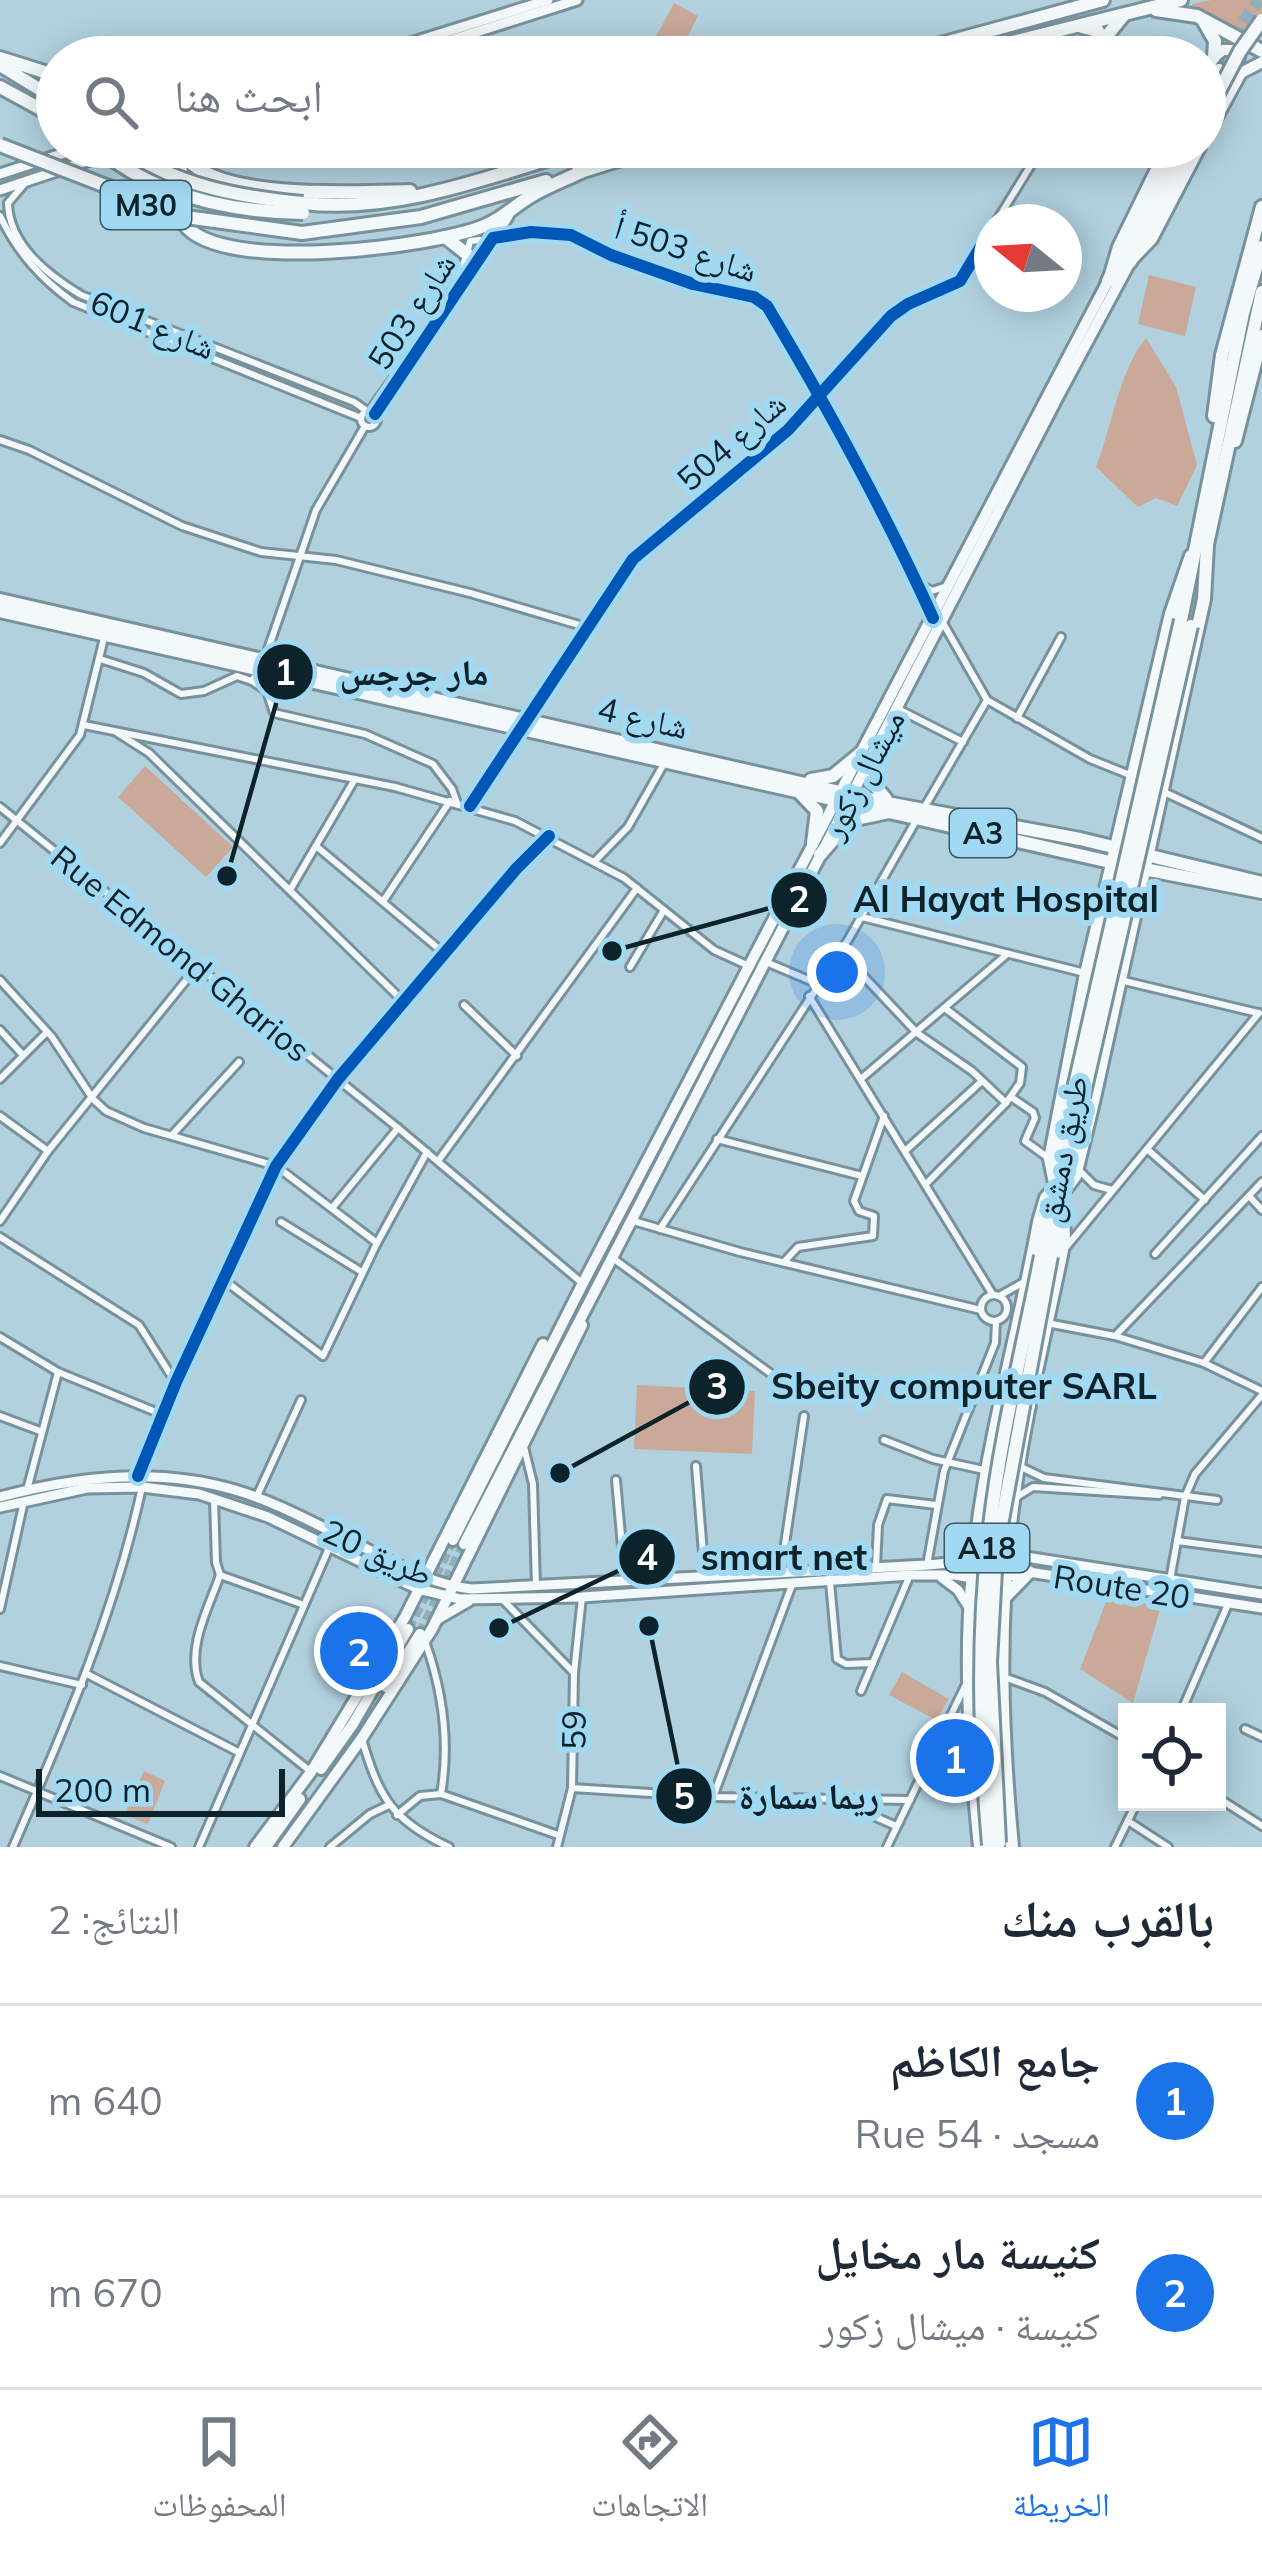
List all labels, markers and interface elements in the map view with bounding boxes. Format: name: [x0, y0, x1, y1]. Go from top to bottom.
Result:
search box: [36, 36, 1226, 168]
text: ابحث هنا: [174, 67, 323, 123]
icon: search: [78, 69, 144, 135]
road number: M30: [101, 181, 191, 229]
north arrow: [974, 204, 1082, 312]
street label: شارع 503 أ: [609, 206, 762, 291]
street label: شارع 503: [358, 245, 465, 378]
street label: شارع 601: [84, 280, 221, 368]
street label: شارع 504: [668, 383, 794, 500]
callout: مار جرجس: [255, 636, 512, 708]
text: 1: [274, 649, 296, 694]
text: مار جرجس: [339, 649, 489, 694]
street label: شارع 4: [594, 687, 692, 748]
street label: ميشال زكور: [811, 703, 914, 847]
road number: A3: [950, 809, 1016, 857]
street label: Rue Edmond Gharios: [43, 836, 319, 1070]
callout: Al Hayat Hospital: [769, 864, 1183, 936]
text: 2: [788, 876, 810, 921]
text: Al Hayat Hospital: [853, 876, 1159, 921]
your location: [807, 942, 867, 1002]
street label: طريق دمشق: [1028, 1072, 1097, 1226]
callout: Sbeity computer SARL: [687, 1351, 1181, 1423]
text: 3: [706, 1363, 728, 1408]
text: Sbeity computer SARL: [771, 1363, 1157, 1408]
street label: طريق 20: [316, 1510, 439, 1595]
callout: smart net: [617, 1521, 892, 1593]
road number: A18: [945, 1524, 1029, 1572]
text: 4: [636, 1534, 658, 1579]
text: smart net: [701, 1534, 868, 1579]
street label: Route 20: [1051, 1555, 1193, 1617]
pin: 2: [320, 1606, 398, 1696]
map controls: [1118, 1703, 1226, 1811]
button: locate: [1118, 1703, 1226, 1811]
street label: 59: [552, 1710, 594, 1750]
pin: 1: [916, 1713, 994, 1803]
callout: ريما سمارة: [654, 1760, 903, 1832]
scale bar: [36, 1763, 285, 1816]
text: 200 m: [54, 1769, 151, 1810]
text: 5: [673, 1773, 695, 1818]
text: ريما سمارة: [739, 1773, 879, 1818]
text: بالقرب منك: [1001, 1886, 1214, 1950]
text: النتائج: 2: [48, 1895, 180, 1944]
text: جامع الكاظم: [890, 2032, 1100, 2088]
text: 640 m: [48, 2076, 163, 2125]
text: 1: [1163, 2076, 1187, 2125]
text: مسجد · Rue 54: [855, 2109, 1100, 2158]
text: كنيسة مار مخايل: [816, 2224, 1100, 2280]
text: 670 m: [48, 2268, 163, 2317]
text: 2: [1163, 2268, 1187, 2317]
text: كنيسة · ميشال زكور: [820, 2301, 1100, 2350]
tab: المحفوظات: [152, 2409, 287, 2537]
tab: الاتجاهات: [591, 2409, 708, 2537]
tab: الخريطة: [1013, 2409, 1110, 2537]

